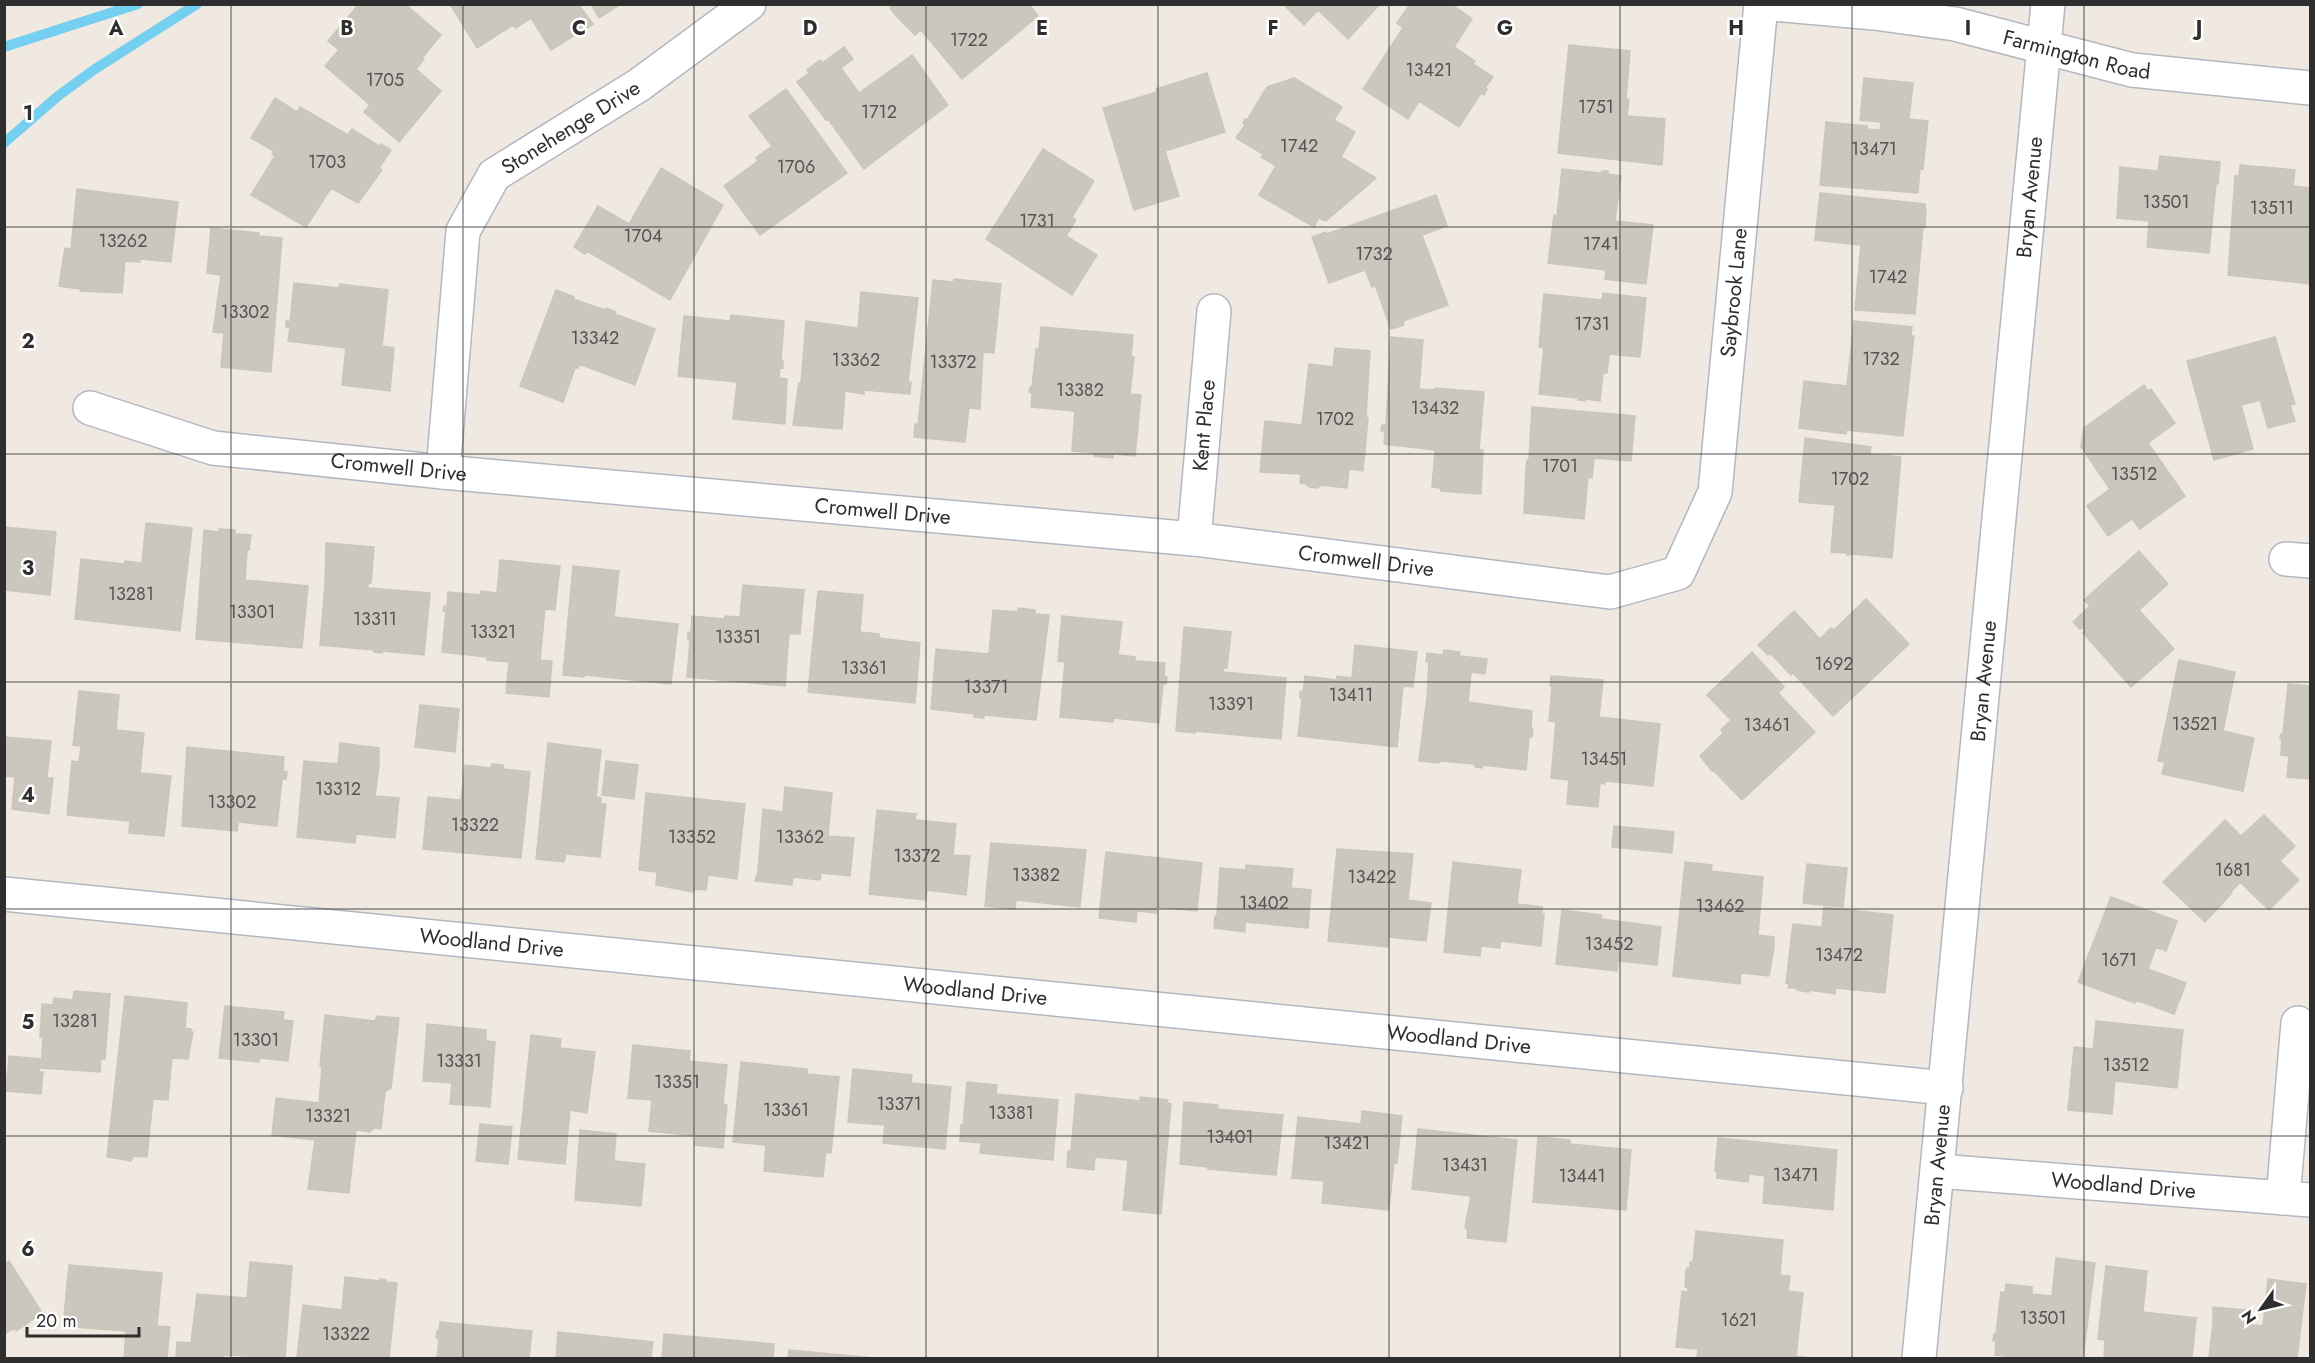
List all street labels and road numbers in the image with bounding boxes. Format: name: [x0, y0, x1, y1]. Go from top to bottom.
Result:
street label: Farmington Road: [2000, 22, 2152, 87]
street label: Stonehenge Drive: [495, 73, 646, 182]
street label: Bryan Avenue: [2009, 135, 2050, 259]
street label: Saybrook Lane: [1713, 226, 1755, 358]
street label: Kent Place: [1185, 378, 1223, 472]
street label: Cromwell Drive: [329, 445, 468, 489]
street label: Cromwell Drive: [813, 490, 952, 532]
street label: Cromwell Drive: [1296, 537, 1436, 584]
street label: Bryan Avenue: [1963, 619, 2004, 743]
street label: Woodland Drive: [418, 921, 565, 965]
street label: Woodland Drive: [902, 969, 1049, 1013]
street label: Woodland Drive: [1385, 1017, 1533, 1061]
street label: Bryan Avenue: [1917, 1103, 1958, 1227]
street label: Woodland Drive: [2050, 1165, 2197, 1206]

